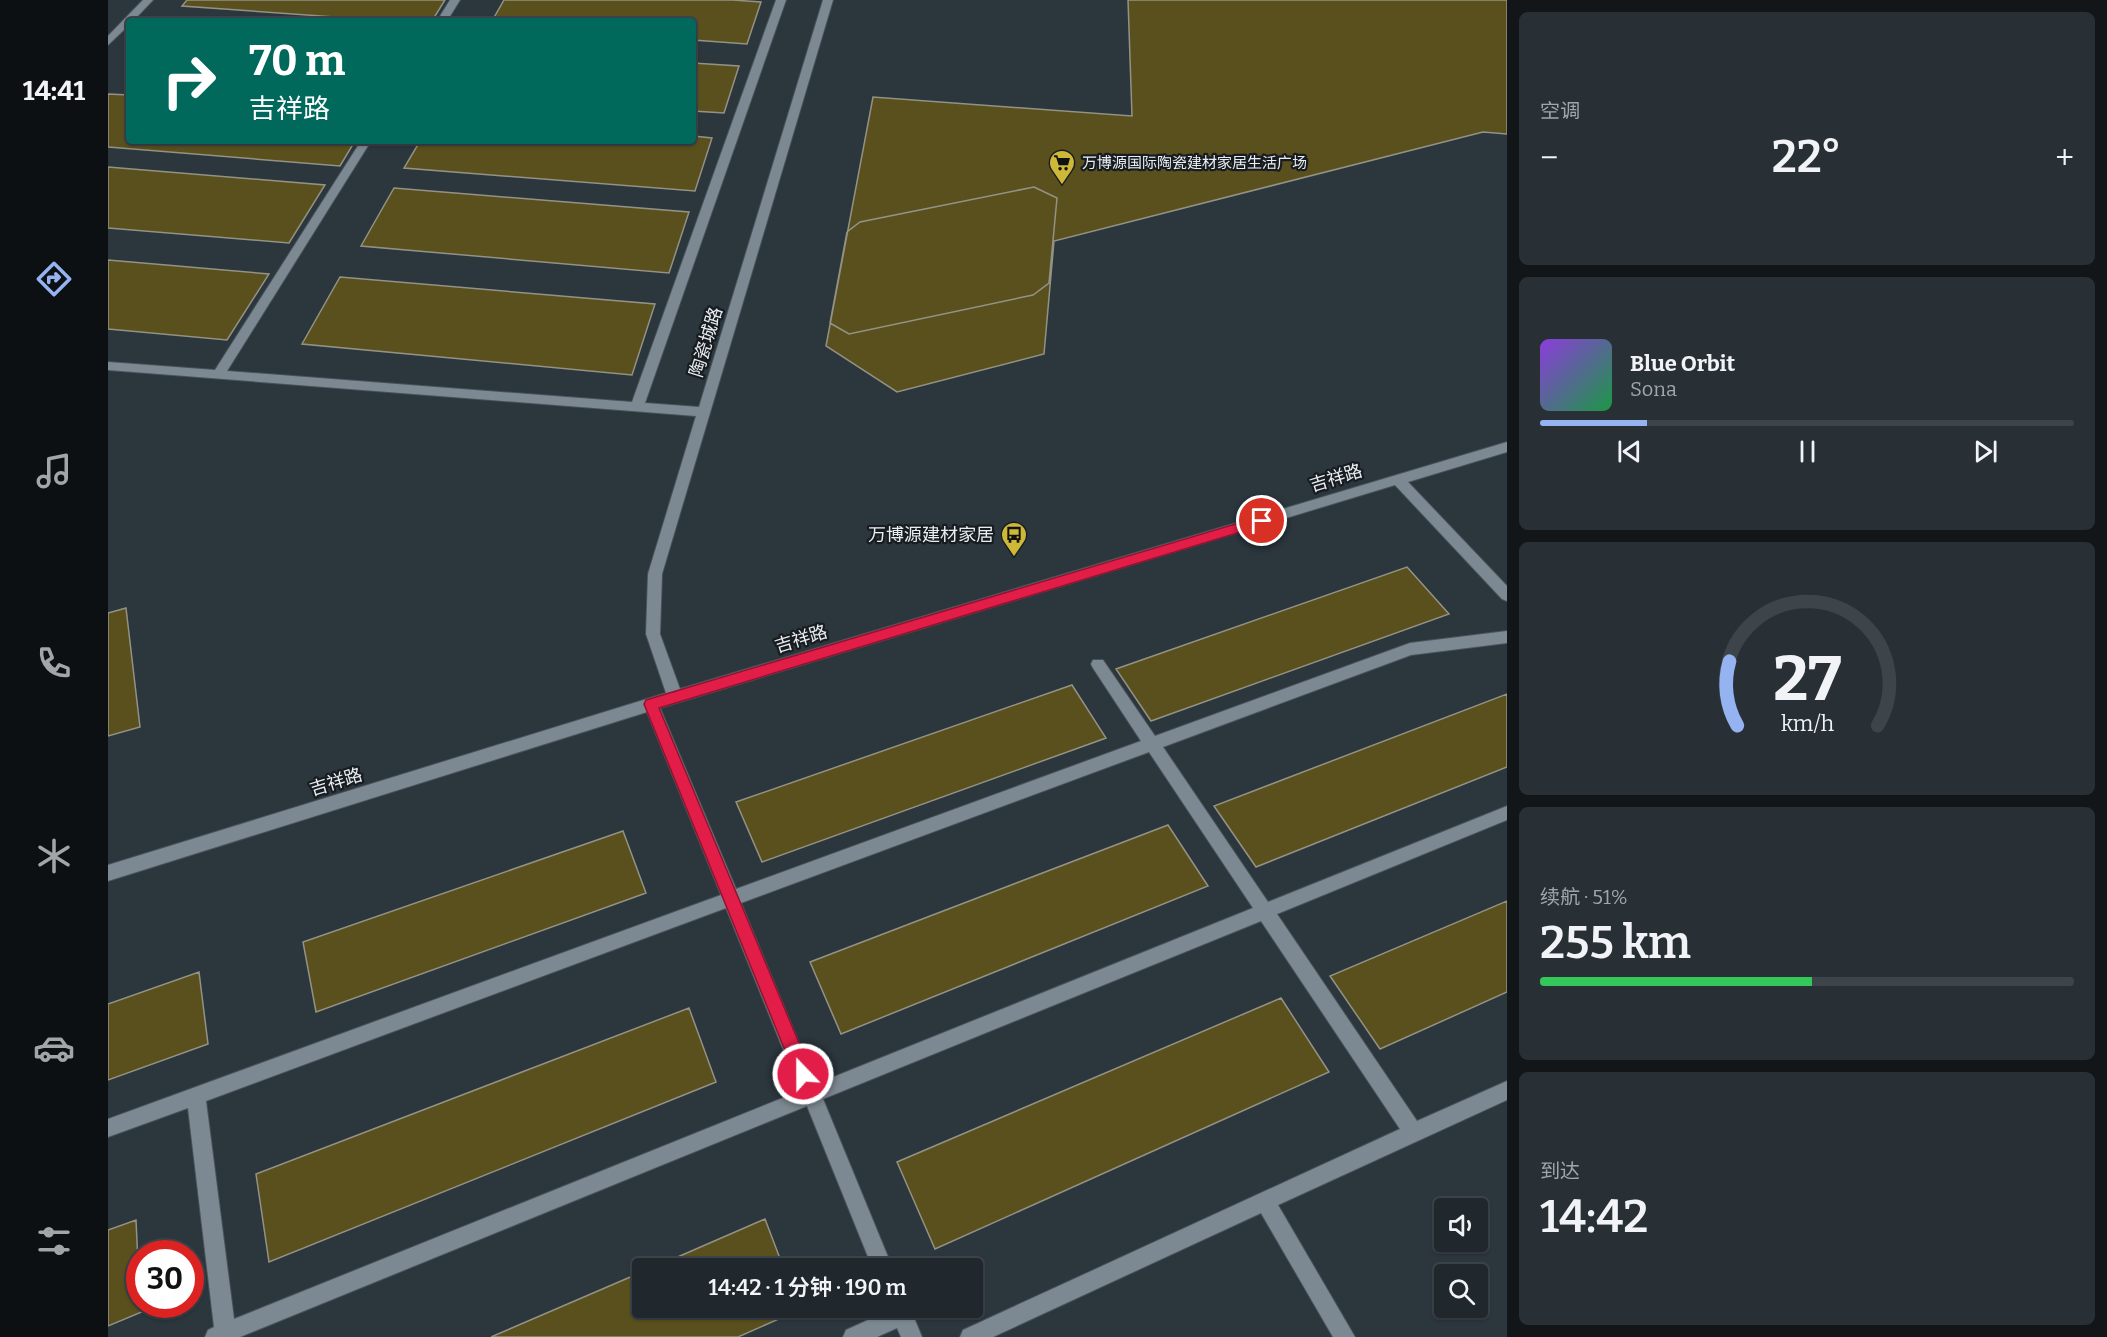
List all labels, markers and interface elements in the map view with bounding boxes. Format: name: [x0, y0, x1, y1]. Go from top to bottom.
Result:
text: 70 m: [249, 36, 345, 86]
icon: right: [150, 42, 228, 120]
text: 14:41: [23, 75, 85, 107]
text: 吉祥路: [249, 93, 330, 125]
text: 空调: [1540, 99, 1580, 123]
text: 22°: [1772, 130, 1842, 184]
text: −: [1540, 138, 1558, 178]
text: +: [2055, 138, 2074, 178]
supermarket icon: 万博源国际陶瓷建材家居生活广场: [1047, 148, 1077, 186]
place label: 万博源国际陶瓷建材家居生活广场: [1082, 154, 1307, 172]
icon: directions: [33, 258, 75, 300]
street label: 陶瓷城路: [685, 304, 727, 380]
text: Blue Orbit: [1630, 350, 1735, 377]
text: Sona: [1630, 377, 1677, 401]
icon: previous: [1613, 435, 1646, 468]
icon: pause: [1791, 435, 1824, 468]
icon: next: [1969, 435, 2002, 468]
icon: music: [33, 450, 75, 492]
street label: 吉祥路: [1307, 460, 1365, 496]
pin: [1236, 495, 1287, 546]
icon: arrive: [1245, 504, 1278, 537]
bus stop icon: 万博源建材家居: [999, 520, 1029, 558]
place label: 万博源建材家居: [868, 524, 994, 546]
street label: 吉祥路: [772, 621, 830, 657]
icon: phone: [33, 642, 75, 684]
text: 27: [1773, 642, 1841, 717]
text: km/h: [1780, 711, 1834, 737]
street label: 吉祥路: [307, 764, 365, 800]
icon: climate: [33, 835, 75, 877]
text: 续航 · 51%: [1540, 885, 1628, 909]
text: 255 km: [1540, 916, 1691, 970]
icon: car: [33, 1027, 75, 1069]
position arrow: [771, 1042, 835, 1106]
text: 到达: [1540, 1159, 1580, 1183]
text: 14:42: [1540, 1190, 1648, 1244]
map controls: [1434, 1198, 1488, 1318]
button: sound: [1434, 1198, 1488, 1252]
icon: filters: [33, 1220, 75, 1262]
speed limit sign: 30: [126, 1240, 204, 1318]
button: search: [1434, 1264, 1488, 1318]
text: 14:42 · 1 分钟 · 190 m: [708, 1274, 907, 1301]

